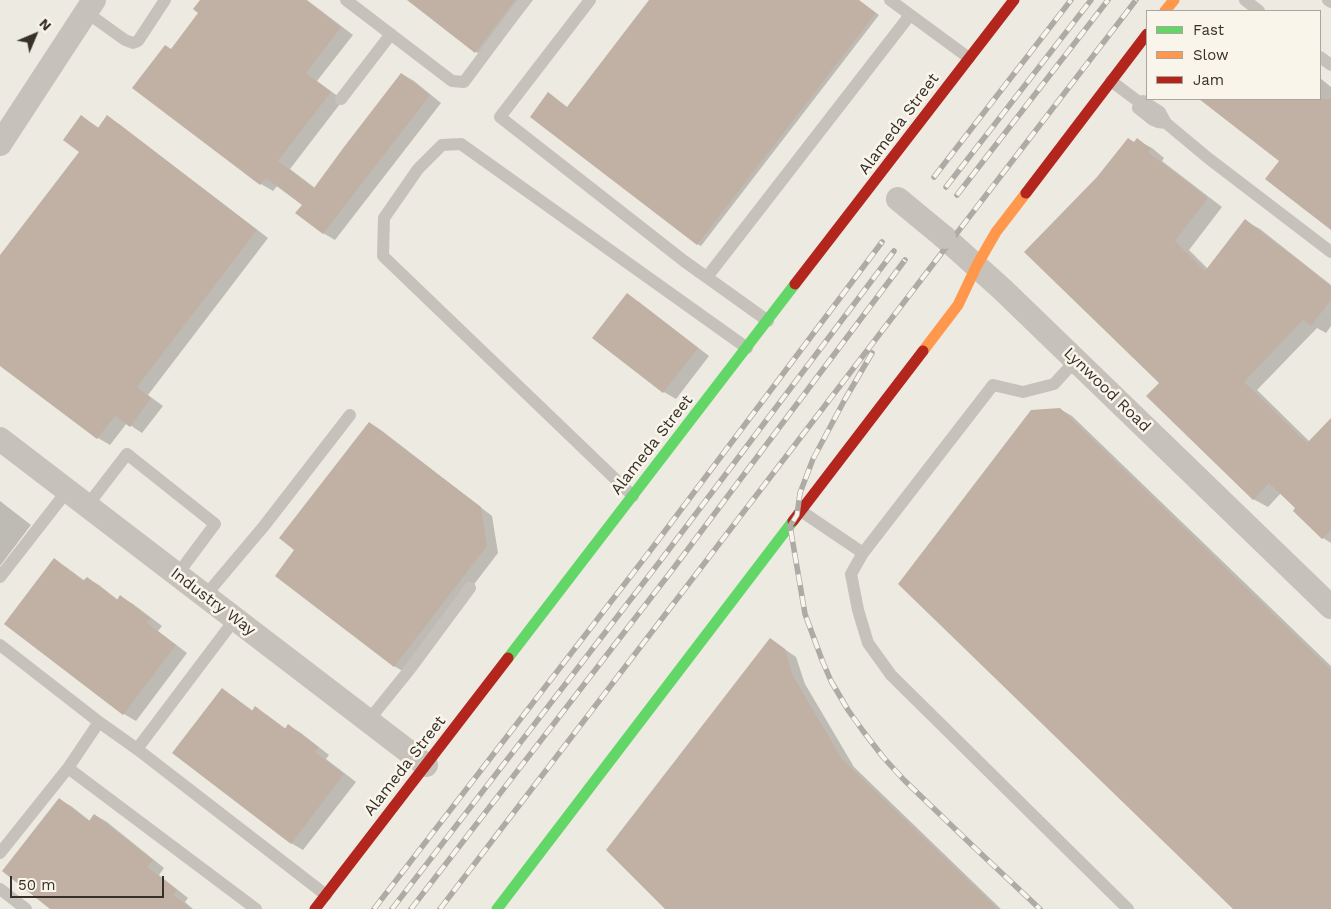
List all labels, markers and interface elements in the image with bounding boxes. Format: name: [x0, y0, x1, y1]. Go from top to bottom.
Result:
north arrow: [10, 10, 60, 60]
legend: [1146, 10, 1321, 100]
text: N: [36, 15, 55, 34]
text: Fast: [1193, 21, 1224, 39]
text: Slow: [1193, 46, 1229, 64]
street label: Alameda Street: [855, 70, 943, 178]
text: Jam: [1193, 71, 1224, 89]
street label: Lynwood Road: [1060, 344, 1154, 436]
street label: Alameda Street: [607, 391, 697, 499]
street label: Industry Way: [167, 564, 259, 640]
street label: Alameda Street: [360, 712, 450, 820]
scale bar: [12, 866, 166, 898]
text: 50 m: [18, 876, 55, 894]

